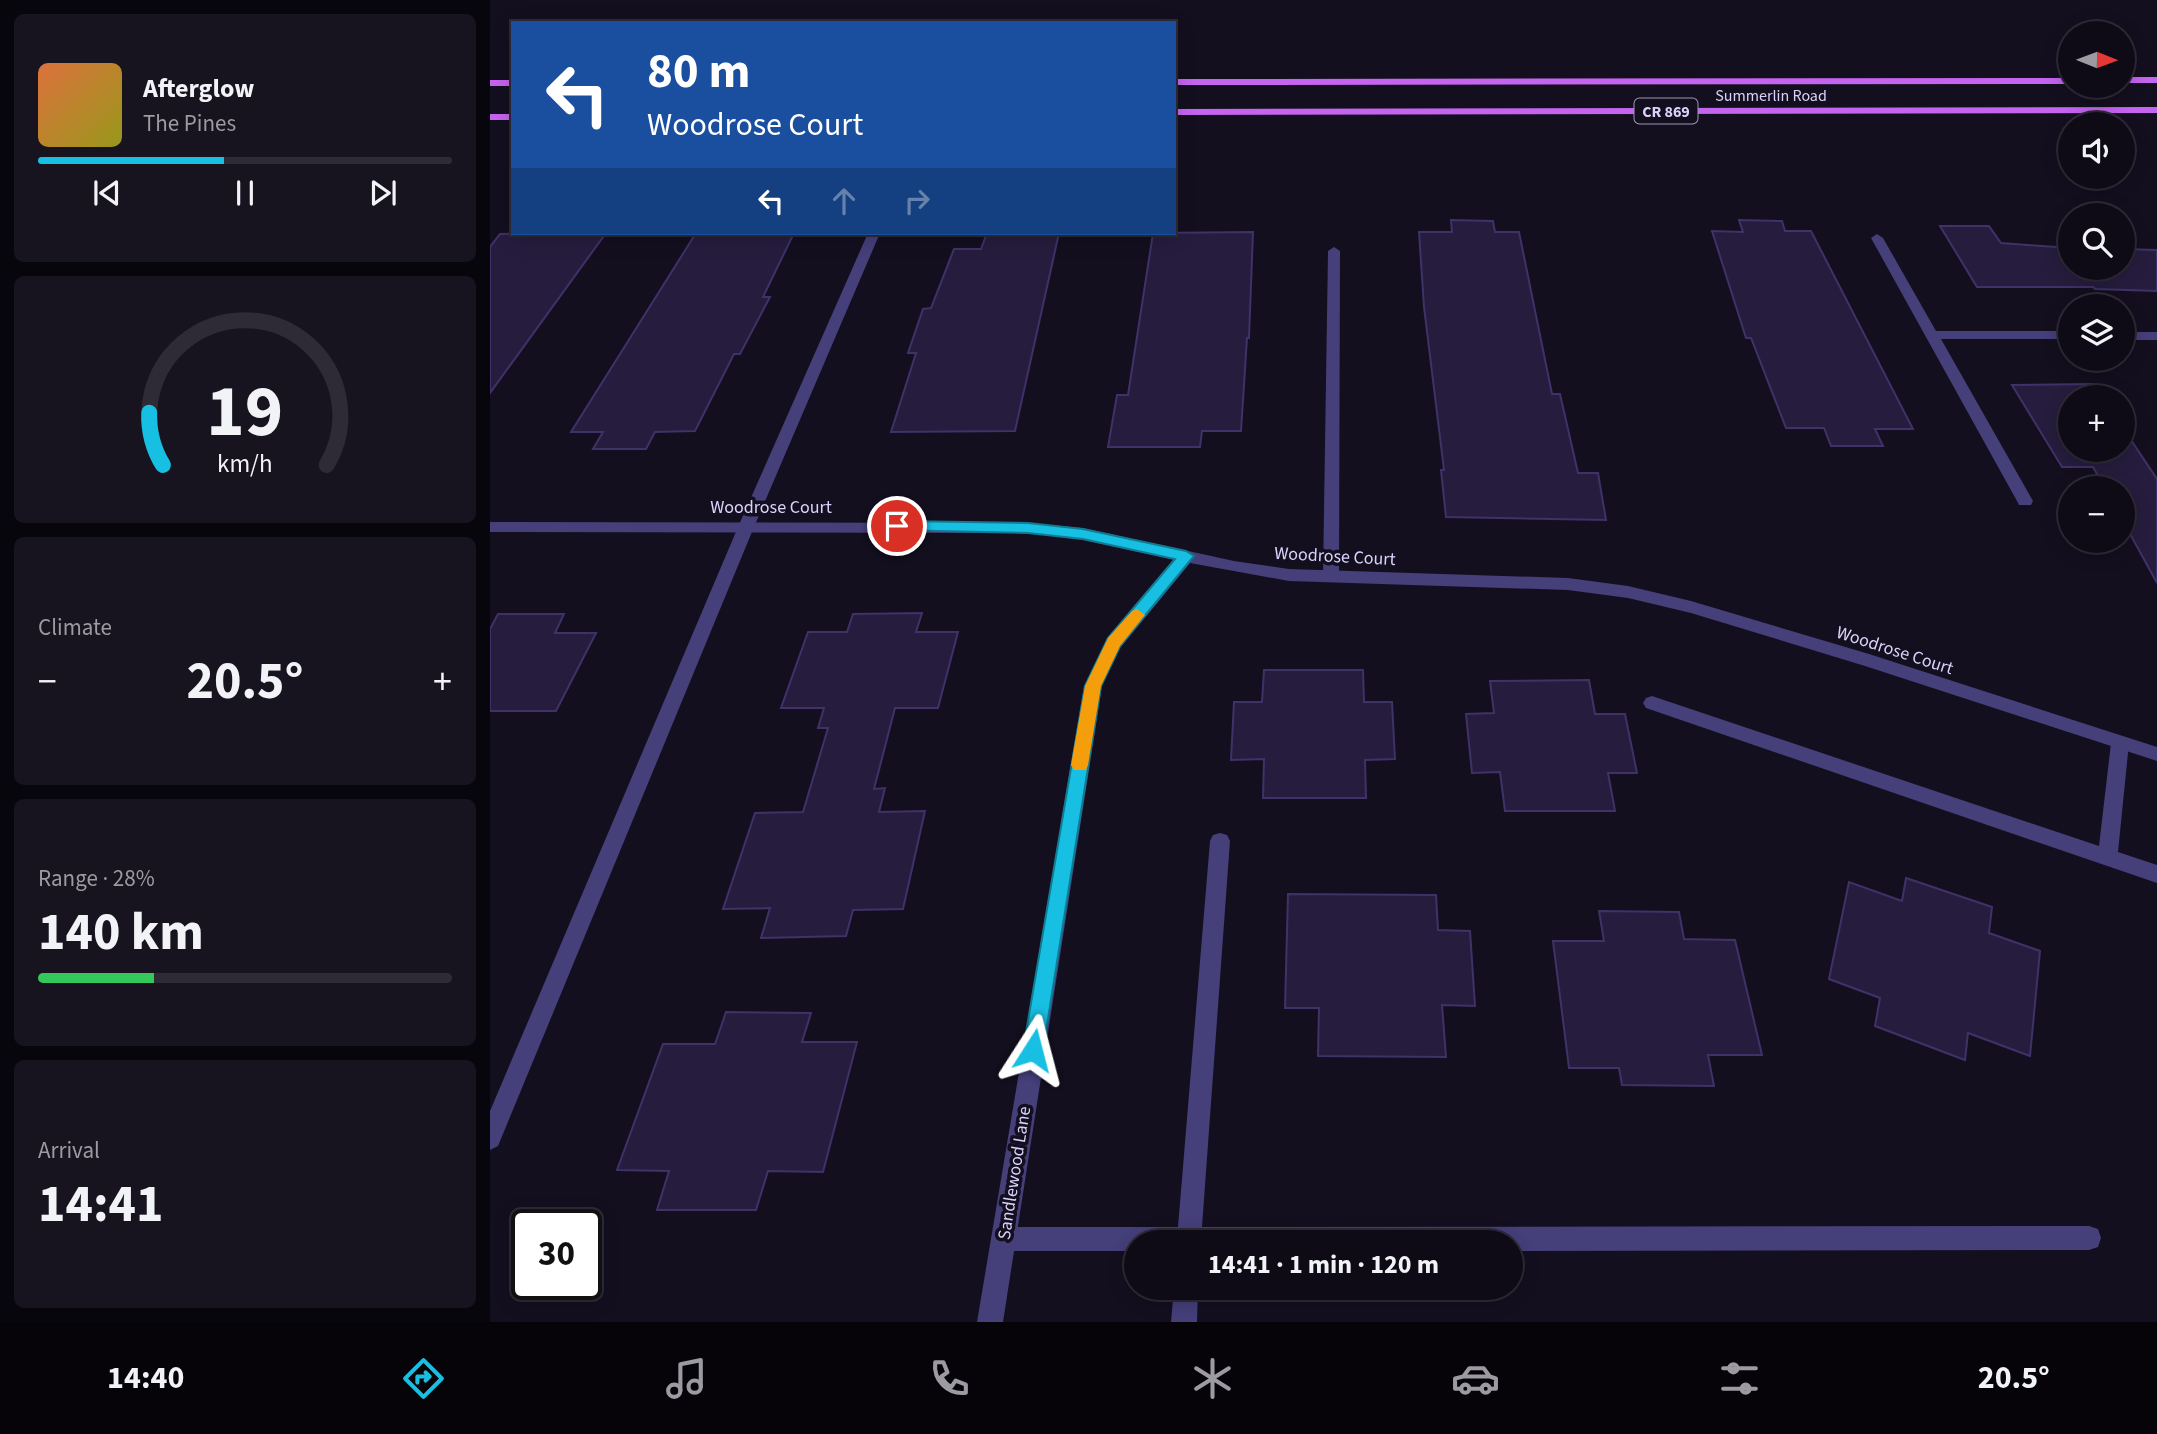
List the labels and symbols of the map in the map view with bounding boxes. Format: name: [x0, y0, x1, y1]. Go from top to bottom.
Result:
north arrow: [2058, 21, 2135, 98]
street label: Summerlin Road: [1715, 85, 1827, 107]
road number: CR 869: [1634, 99, 1698, 124]
street label: Woodrose Court: [710, 495, 832, 520]
pin: [867, 496, 927, 556]
street label: Woodrose Court: [1274, 541, 1396, 572]
street label: Woodrose Court: [1833, 620, 1957, 681]
position arrow: [996, 1013, 1070, 1087]
street label: Sandlewood Lane: [992, 1105, 1037, 1242]
speed limit sign: 30: [511, 1209, 602, 1300]

